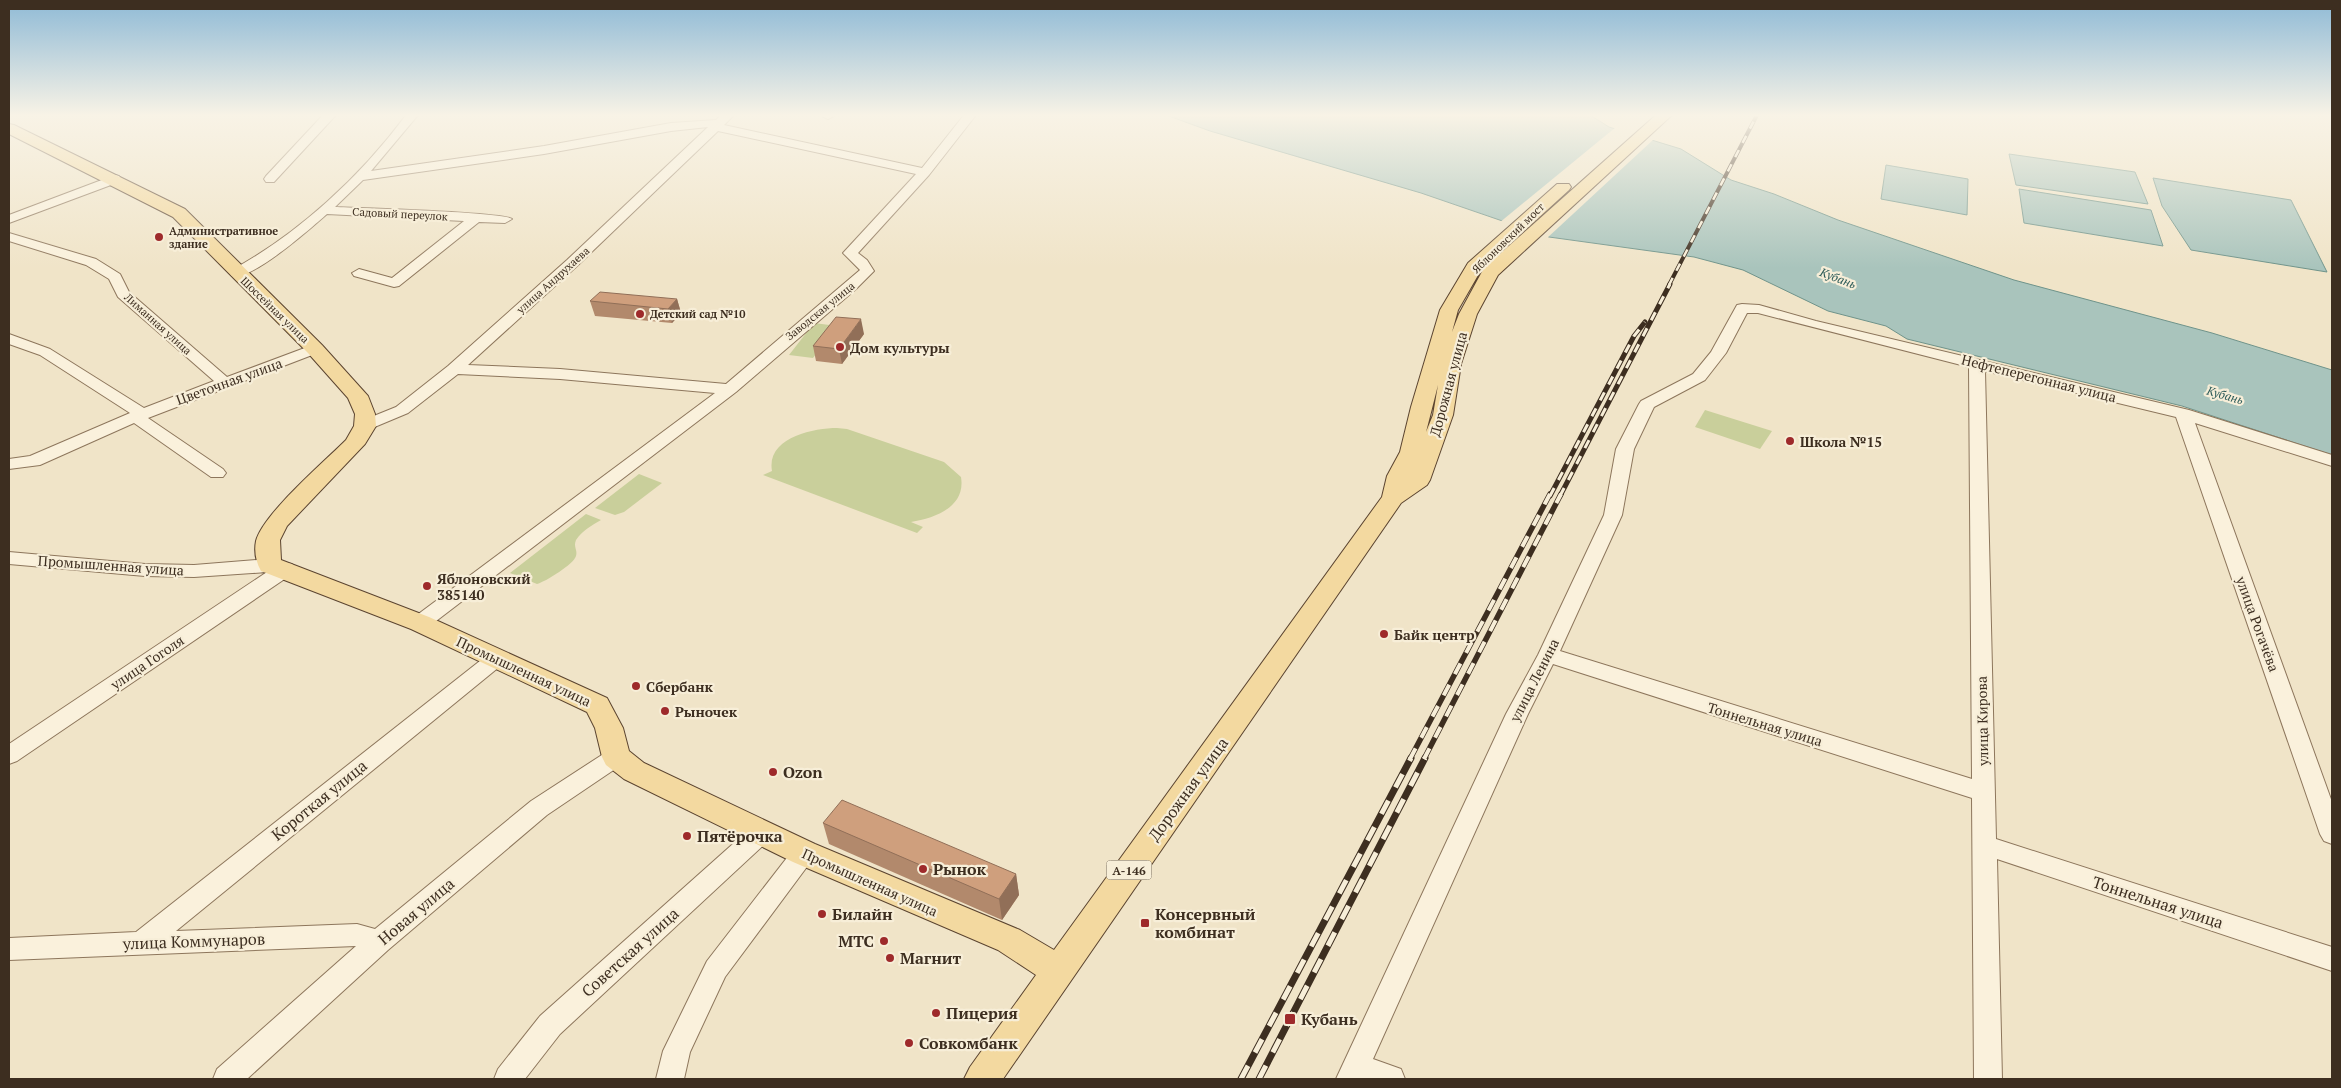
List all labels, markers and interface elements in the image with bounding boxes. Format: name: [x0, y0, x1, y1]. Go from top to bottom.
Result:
street label: Яблоновский мост: [1469, 200, 1547, 276]
street label: Садовый переулок: [352, 205, 448, 223]
place label: Административное здание: [169, 224, 278, 251]
marker: Административное здание: [153, 231, 165, 243]
street label: улица Андрухаева: [513, 243, 593, 317]
water label: Кубань: [1817, 264, 1859, 292]
street label: Шоссейная улица: [238, 274, 312, 346]
street label: Заводская улица: [783, 279, 858, 343]
street label: Лиманная улица: [121, 290, 195, 358]
place label: Детский сад №10: [650, 307, 746, 321]
marker: Детский сад №10: [634, 308, 646, 320]
street label: Дорожная улица: [1425, 329, 1471, 439]
place label: Дом культуры: [850, 338, 950, 357]
marker: Дом культуры: [834, 341, 846, 353]
street label: Нефтеперегонная улица: [1960, 350, 2118, 406]
street label: Цветочная улица: [173, 353, 285, 409]
water label: Кубань: [2204, 382, 2246, 407]
place label: Школа №15: [1800, 432, 1882, 451]
marker: Школа №15: [1784, 435, 1796, 447]
street label: Промышленная улица: [37, 550, 185, 580]
place label: Яблоновский 385140: [437, 569, 531, 604]
street label: улица Рогачёва: [2232, 573, 2284, 674]
marker: Яблоновский 385140: [421, 580, 433, 592]
place label: Байк центр: [1394, 625, 1475, 644]
marker: Байк центр: [1378, 628, 1390, 640]
street label: улица Гоголя: [106, 630, 187, 694]
street label: Промышленная улица: [454, 631, 594, 711]
street label: улица Ленина: [1504, 635, 1563, 726]
street label: улица Кирова: [1972, 676, 1992, 767]
place label: Сбербанк: [646, 677, 714, 696]
marker: Сбербанк: [630, 680, 642, 692]
street label: Тоннельная улица: [1705, 697, 1825, 751]
place label: Рыночек: [675, 702, 738, 721]
marker: Рыночек: [659, 705, 671, 717]
street label: Дорожная улица: [1143, 733, 1233, 845]
street label: Короткая улица: [266, 755, 372, 845]
place label: Ozon: [783, 761, 823, 783]
marker: Ozon: [767, 766, 779, 778]
place label: Пятёрочка: [697, 825, 783, 847]
marker: Пятёрочка: [681, 830, 693, 842]
street label: Промышленная улица: [799, 844, 941, 920]
place label: Рынок: [933, 858, 987, 880]
road number: А-146: [1106, 860, 1152, 880]
marker: Рынок: [917, 863, 929, 875]
street label: Тоннельная улица: [2090, 870, 2226, 934]
street label: Новая улица: [373, 873, 459, 949]
street label: Советская улица: [577, 902, 683, 1002]
place label: Билайн: [832, 903, 893, 925]
place label: Консервный комбинат: [1155, 903, 1256, 943]
marker: Билайн: [816, 908, 828, 920]
marker: Консервный комбинат: [1139, 917, 1151, 929]
street label: улица Коммунаров: [121, 928, 266, 955]
place label: МТС: [838, 930, 874, 952]
marker: МТС: [878, 935, 890, 947]
place label: Магнит: [900, 947, 962, 969]
marker: Магнит: [884, 952, 896, 964]
place label: Пицерия: [946, 1002, 1018, 1024]
marker: Пицерия: [930, 1007, 942, 1019]
place label: Кубань: [1301, 1008, 1358, 1030]
marker: Кубань: [1283, 1012, 1297, 1026]
place label: Совкомбанк: [919, 1032, 1018, 1054]
marker: Совкомбанк: [903, 1037, 915, 1049]

